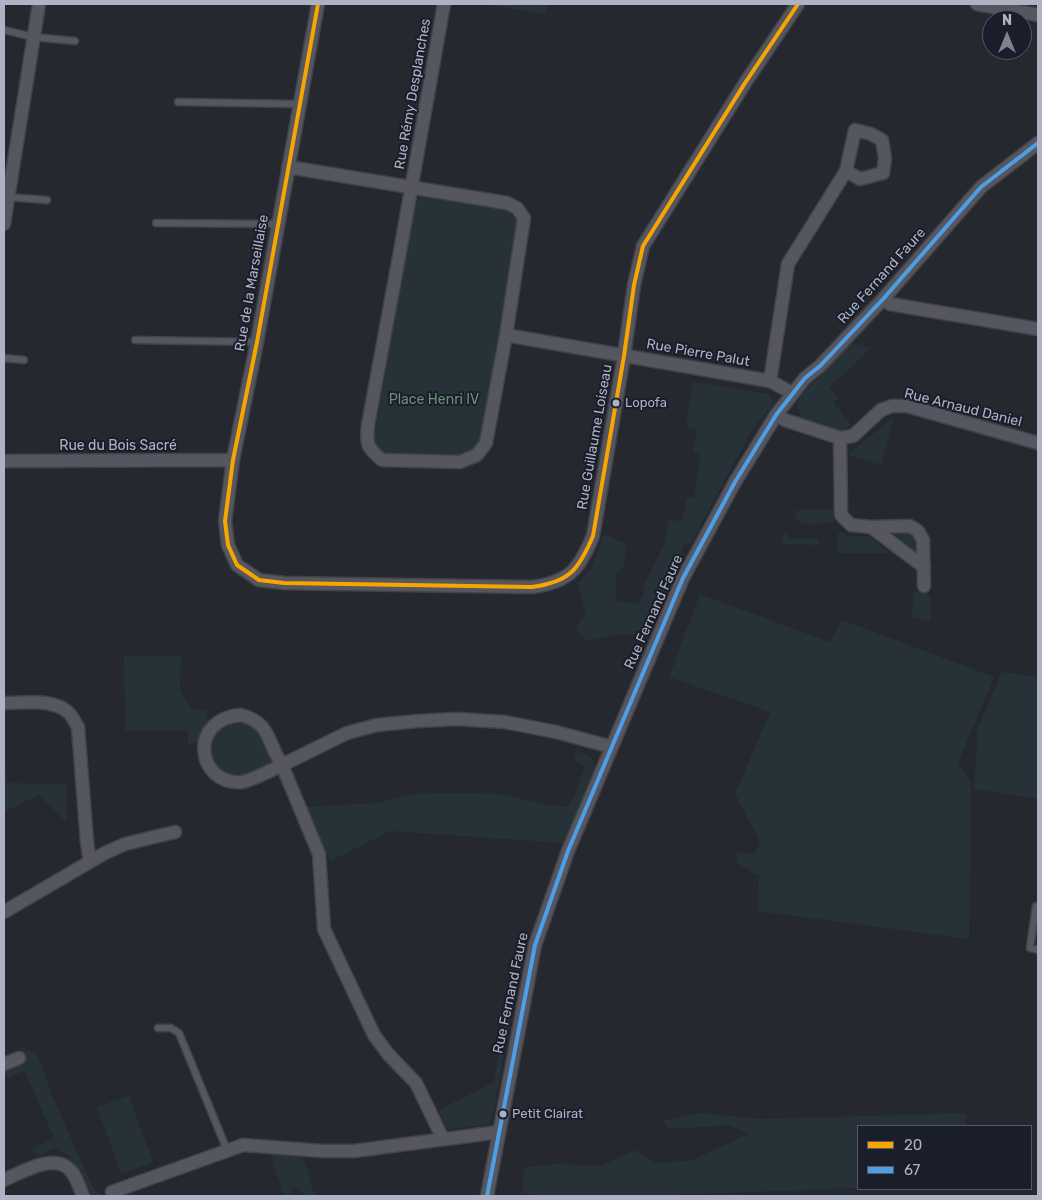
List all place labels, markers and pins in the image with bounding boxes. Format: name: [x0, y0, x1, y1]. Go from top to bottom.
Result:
place label: Lopofa: [625, 395, 667, 411]
marker: Lopofa: [611, 398, 621, 408]
place label: Petit Clairat: [512, 1106, 583, 1122]
marker: Petit Clairat: [498, 1109, 508, 1119]

